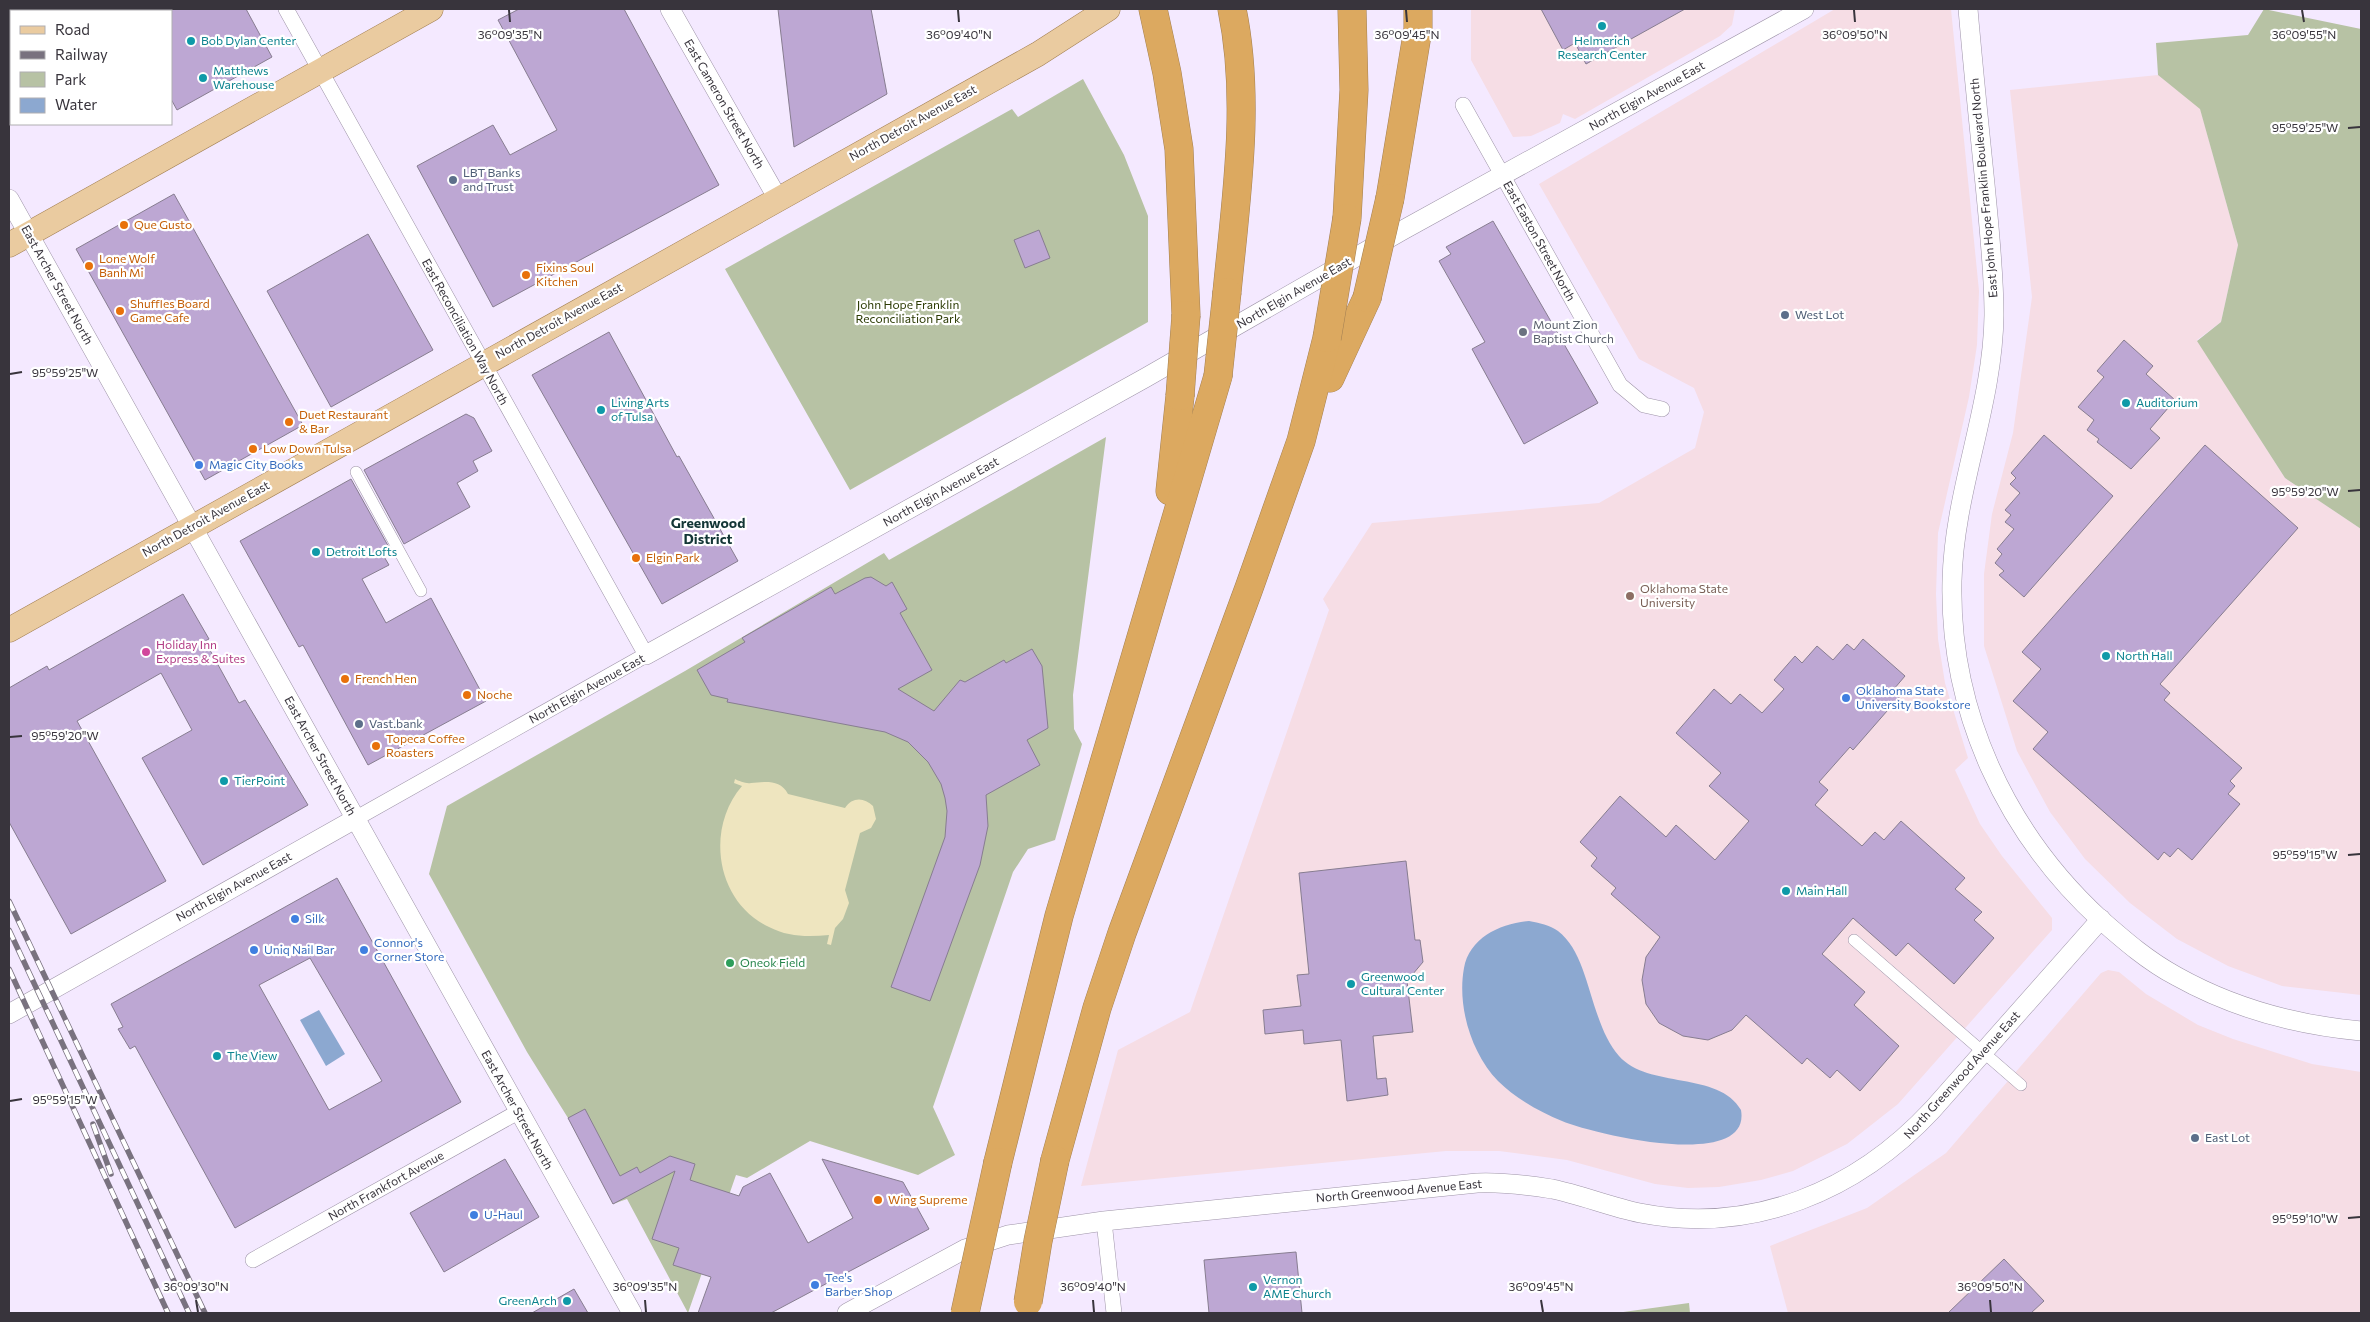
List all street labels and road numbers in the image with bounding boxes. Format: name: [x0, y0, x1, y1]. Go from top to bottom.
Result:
street label: East Cameron Street North: [682, 36, 768, 171]
street label: North Elgin Avenue East: [1586, 57, 1707, 133]
street label: East John Hope Franklin Boulevard North: [1966, 77, 2001, 299]
street label: North Detroit Avenue East: [846, 81, 979, 163]
street label: East Easton Street North: [1501, 178, 1579, 303]
street label: East Archer Street North: [19, 222, 97, 347]
street label: North Elgin Avenue East: [1234, 254, 1353, 331]
street label: East Reconciliation Way North: [420, 256, 512, 407]
street label: North Detroit Avenue East: [492, 279, 625, 361]
street label: North Elgin Avenue East: [880, 453, 1001, 529]
street label: North Detroit Avenue East: [139, 477, 272, 559]
street label: North Elgin Avenue East: [526, 650, 647, 726]
street label: East Archer Street North: [282, 693, 360, 818]
street label: North Elgin Avenue East: [173, 848, 294, 924]
street label: North Greenwood Avenue East: [1900, 1008, 2022, 1141]
street label: East Archer Street North: [479, 1047, 557, 1172]
street label: North Frankfort Avenue: [325, 1148, 446, 1223]
street label: North Greenwood Avenue East: [1315, 1176, 1483, 1204]

